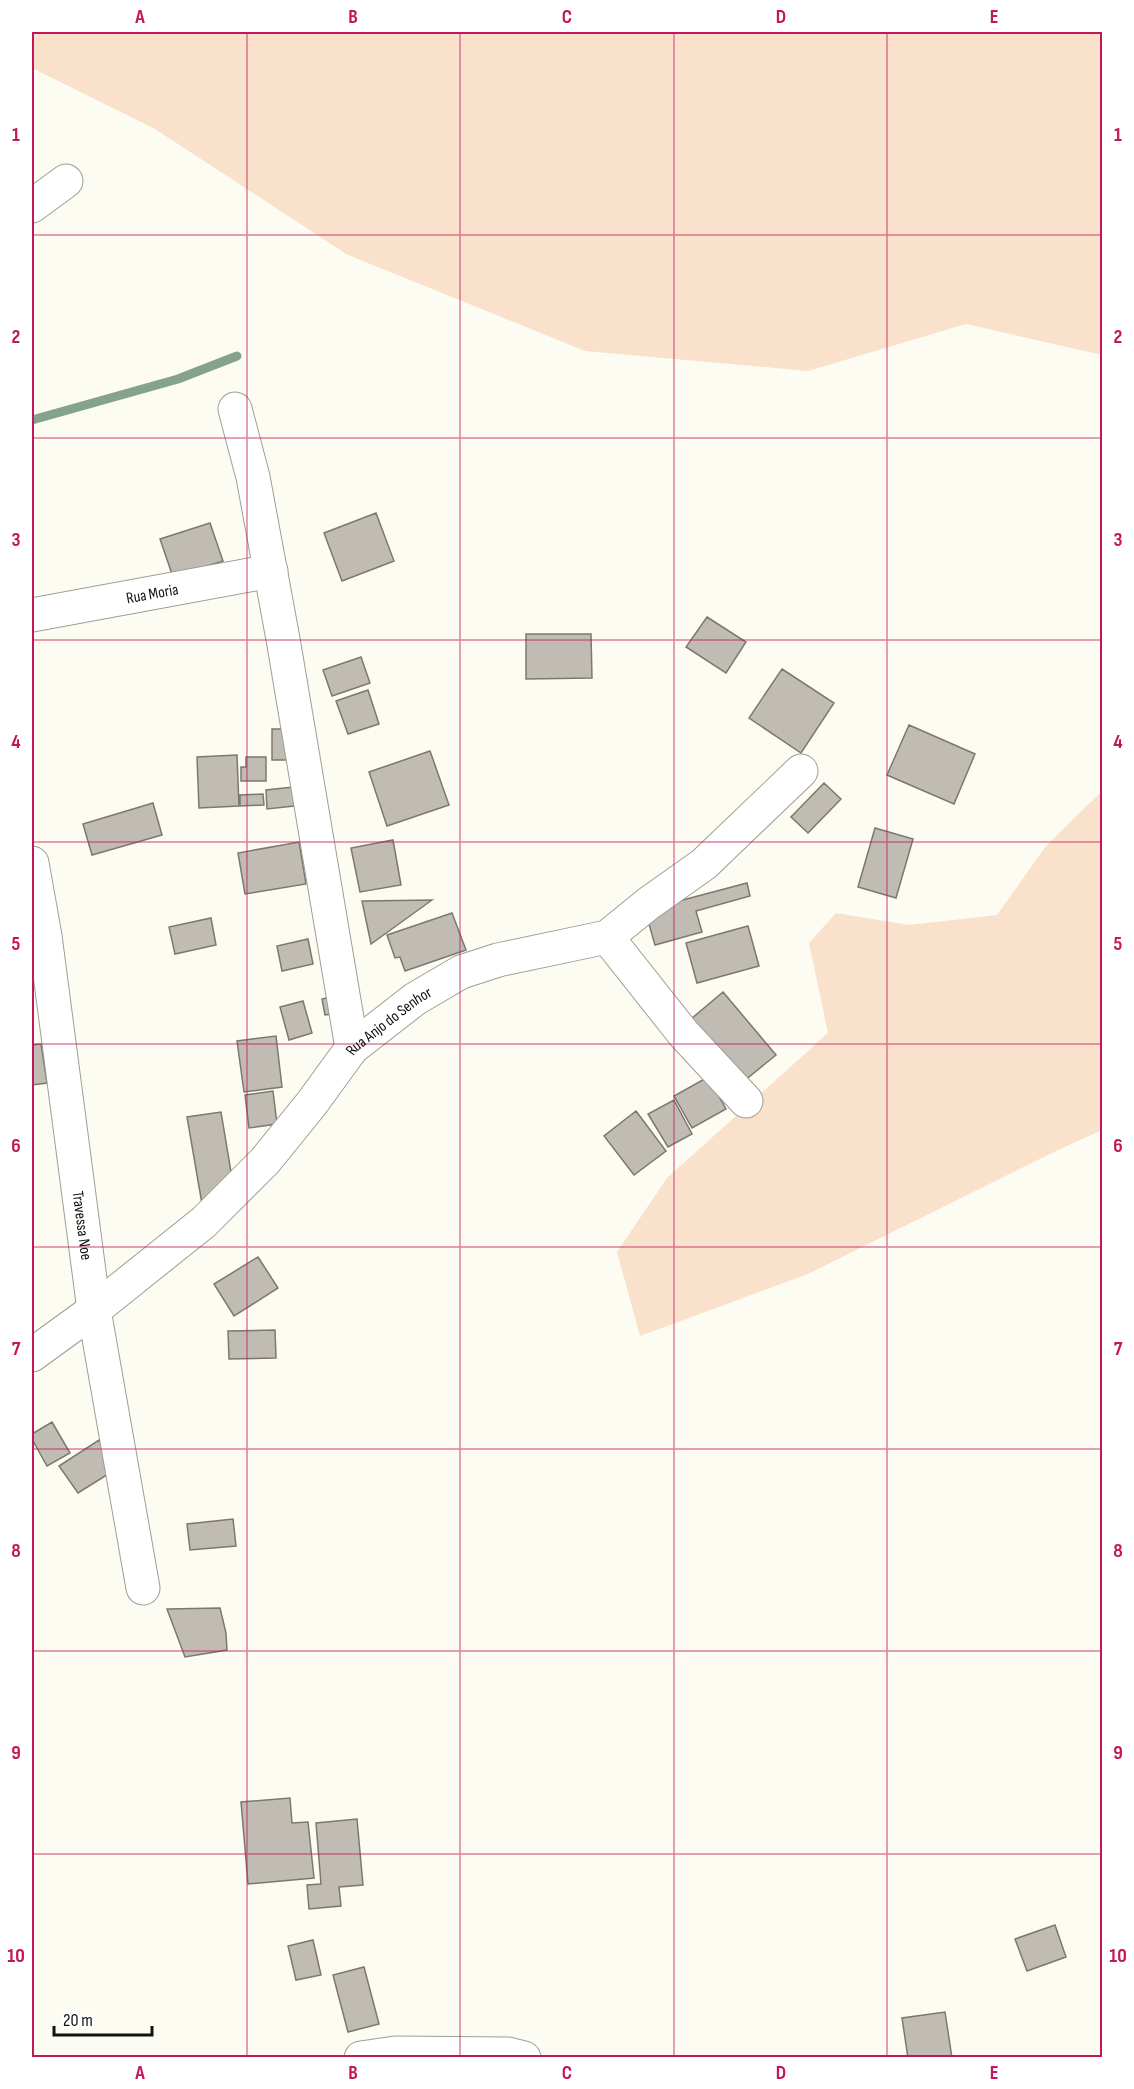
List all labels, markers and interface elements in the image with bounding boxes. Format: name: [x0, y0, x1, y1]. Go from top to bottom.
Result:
text: A: [134, 5, 145, 29]
text: B: [348, 5, 358, 29]
text: C: [562, 5, 572, 29]
text: D: [776, 5, 786, 29]
text: E: [990, 5, 998, 29]
text: 1: [12, 123, 20, 147]
text: 1: [1114, 123, 1122, 147]
text: 2: [12, 325, 20, 349]
text: 2: [1114, 325, 1122, 349]
text: 3: [12, 528, 21, 552]
text: 3: [1114, 528, 1123, 552]
street label: Rua Moria: [125, 580, 180, 609]
text: 4: [11, 730, 21, 754]
text: 4: [1113, 730, 1123, 754]
text: 5: [12, 932, 21, 956]
text: 5: [1114, 932, 1123, 956]
street label: Rua Anjo do Senhor: [342, 983, 436, 1059]
text: 6: [11, 1134, 21, 1158]
text: 6: [1113, 1134, 1123, 1158]
street label: Travessa Noe: [67, 1190, 95, 1261]
text: 7: [12, 1337, 21, 1361]
text: 7: [1114, 1337, 1123, 1361]
text: 8: [11, 1539, 21, 1563]
text: 8: [1113, 1539, 1123, 1563]
text: 9: [11, 1741, 21, 1765]
text: 9: [1113, 1741, 1123, 1765]
text: 10: [7, 1944, 25, 1968]
text: 10: [1109, 1944, 1127, 1968]
scale bar: [54, 1999, 152, 2037]
text: 20 m: [63, 2010, 93, 2031]
text: A: [134, 2061, 145, 2085]
text: B: [348, 2061, 358, 2085]
text: C: [562, 2061, 572, 2085]
text: D: [776, 2061, 786, 2085]
text: E: [990, 2061, 998, 2085]

